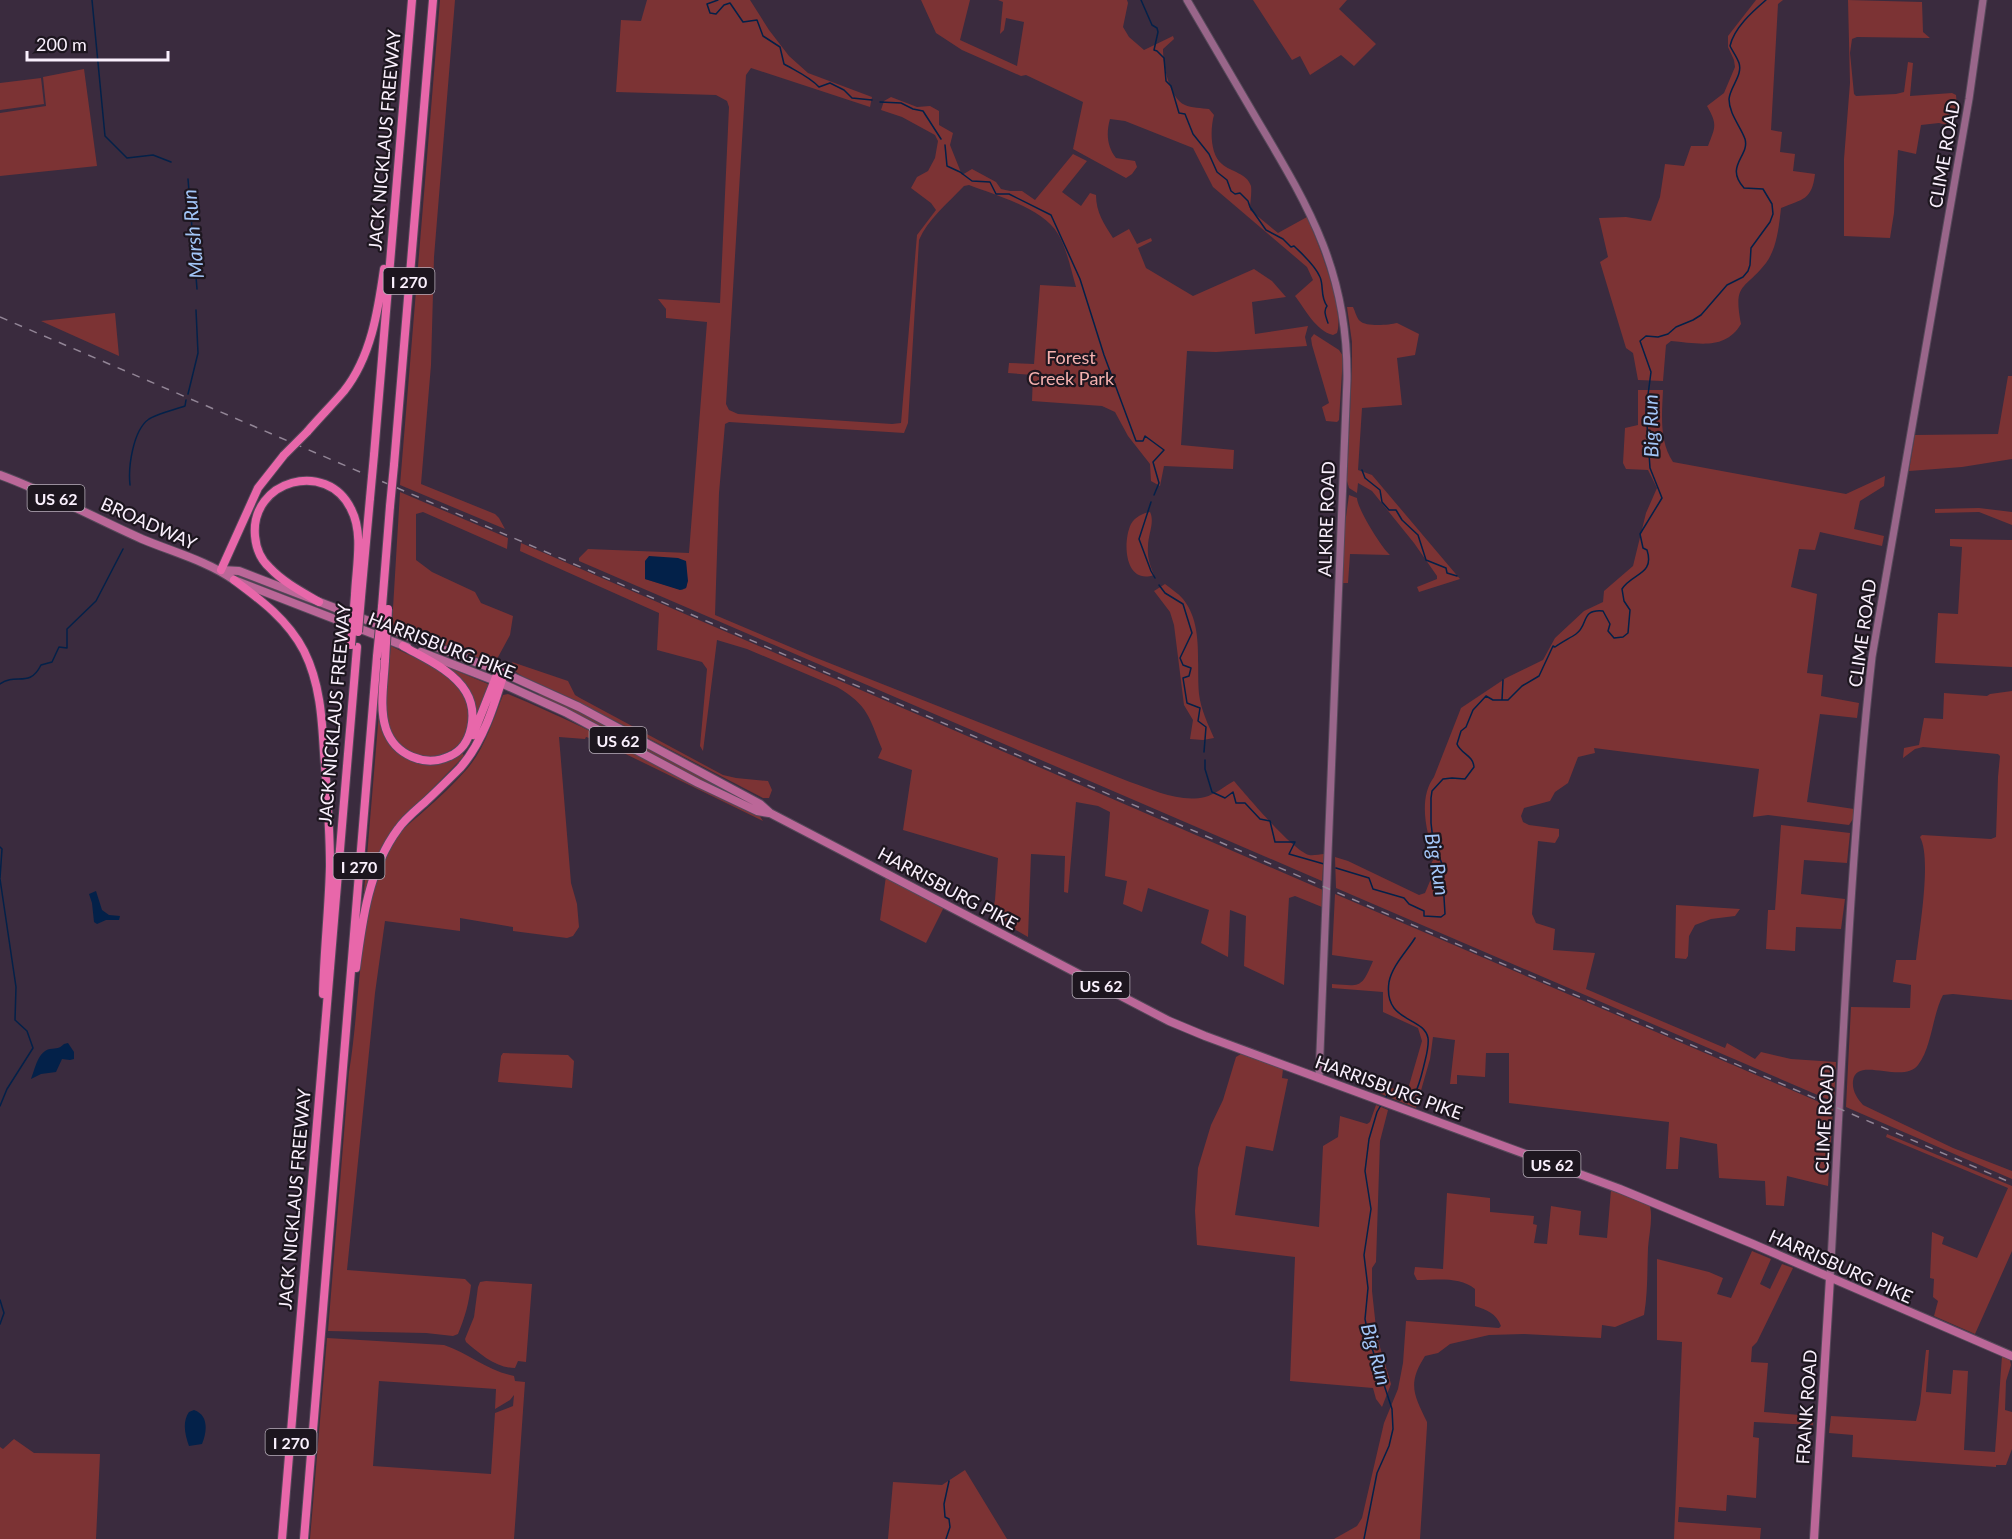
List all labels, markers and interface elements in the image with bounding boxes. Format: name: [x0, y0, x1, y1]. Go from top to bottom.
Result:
scale bar: [27, 24, 168, 62]
street label: JACK NICKLAUS FREEWAY: [363, 28, 405, 251]
text: 200 m: [36, 33, 87, 55]
street label: CLIME ROAD: [1924, 98, 1964, 210]
water label: Marsh Run: [176, 188, 208, 280]
road number: I 270: [384, 268, 434, 294]
park label: Forest Creek Park: [1028, 346, 1115, 389]
water label: Big Run: [1637, 394, 1663, 458]
street label: ALKIRE ROAD: [1313, 461, 1339, 577]
road number: US 62: [28, 485, 84, 511]
street label: BROADWAY: [98, 492, 201, 554]
street label: CLIME ROAD: [1844, 577, 1880, 689]
street label: JACK NICKLAUS FREEWAY: [313, 602, 355, 825]
street label: HARRISBURG PIKE: [366, 607, 518, 683]
road number: US 62: [590, 727, 646, 753]
water label: Big Run: [1421, 831, 1455, 897]
street label: HARRISBURG PIKE: [874, 842, 1022, 934]
road number: I 270: [334, 853, 385, 879]
road number: US 62: [1072, 972, 1130, 998]
street label: HARRISBURG PIKE: [1312, 1050, 1466, 1124]
street label: CLIME ROAD: [1810, 1064, 1838, 1174]
street label: JACK NICKLAUS FREEWAY: [273, 1087, 315, 1310]
road number: US 62: [1524, 1151, 1580, 1177]
street label: HARRISBURG PIKE: [1766, 1224, 1916, 1308]
water label: Big Run: [1357, 1320, 1397, 1388]
street label: FRANK ROAD: [1791, 1349, 1821, 1465]
road number: I 270: [266, 1429, 316, 1455]

